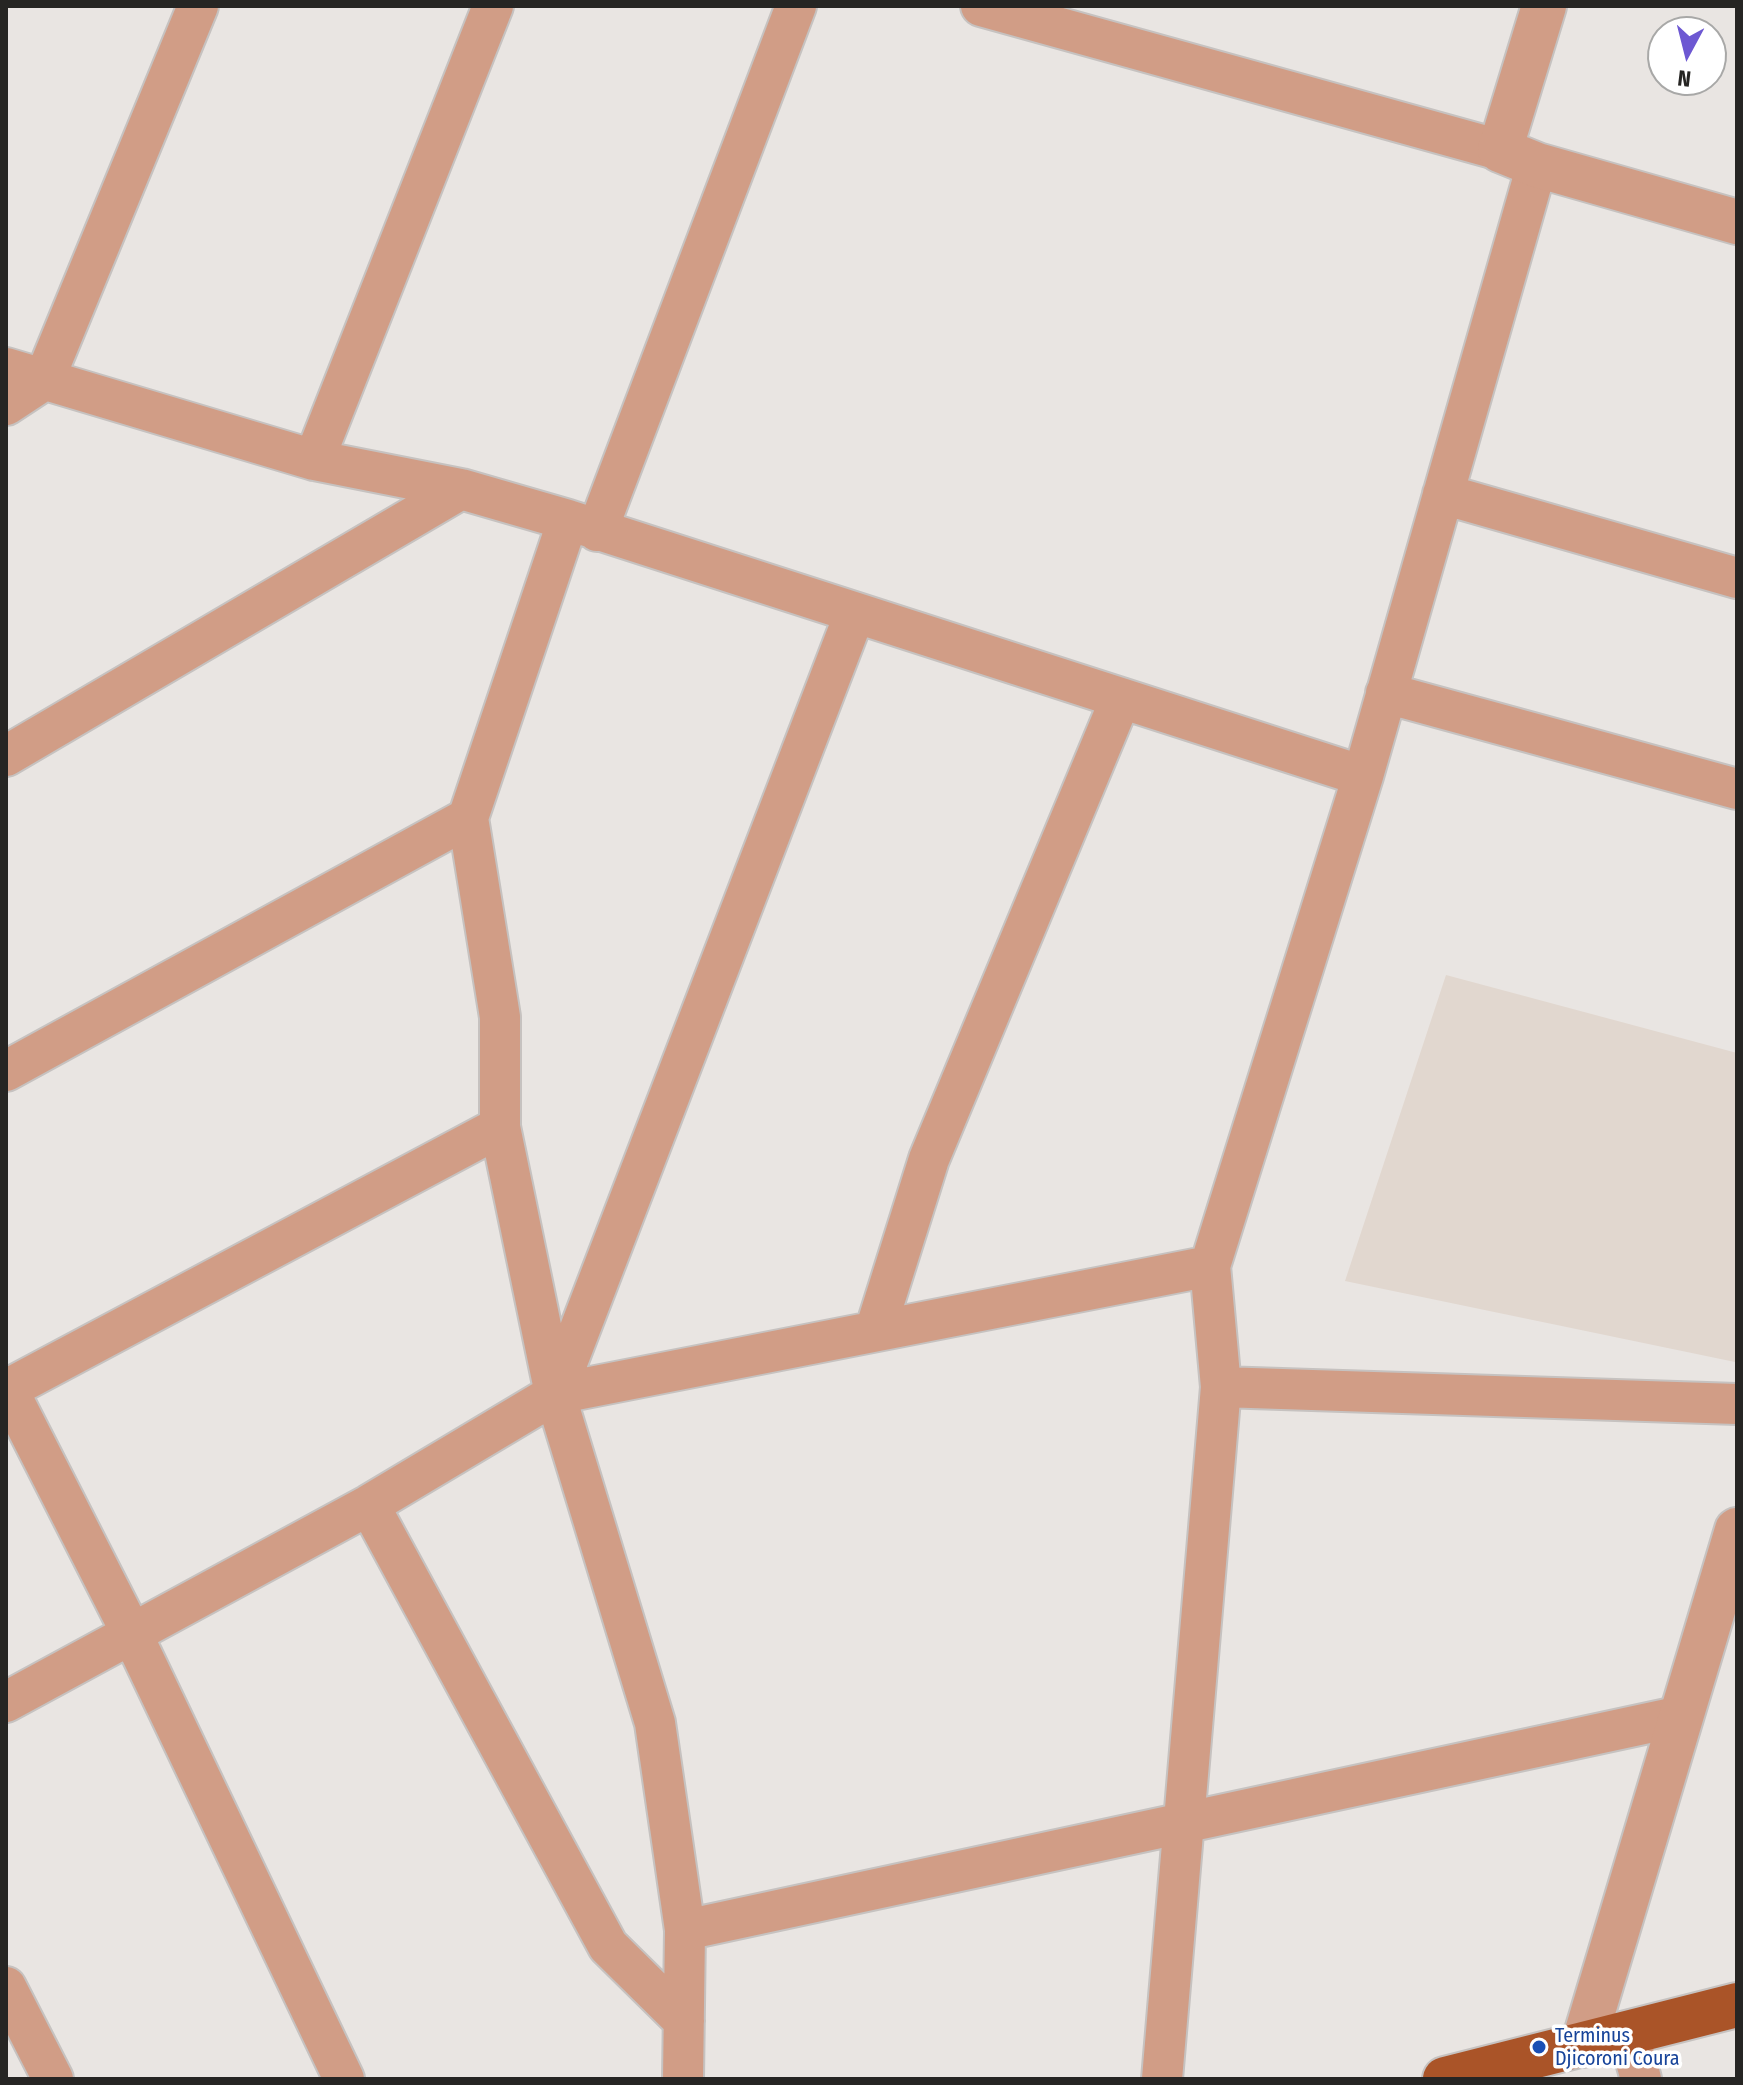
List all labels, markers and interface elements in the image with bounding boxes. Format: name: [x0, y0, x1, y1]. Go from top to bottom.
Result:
north arrow: [1647, 16, 1727, 96]
text: N: [1676, 64, 1692, 93]
place label: Terminus Djicoroni Coura: [1555, 2024, 1680, 2071]
marker: Terminus Djicoroni Coura: [1530, 2038, 1548, 2056]

